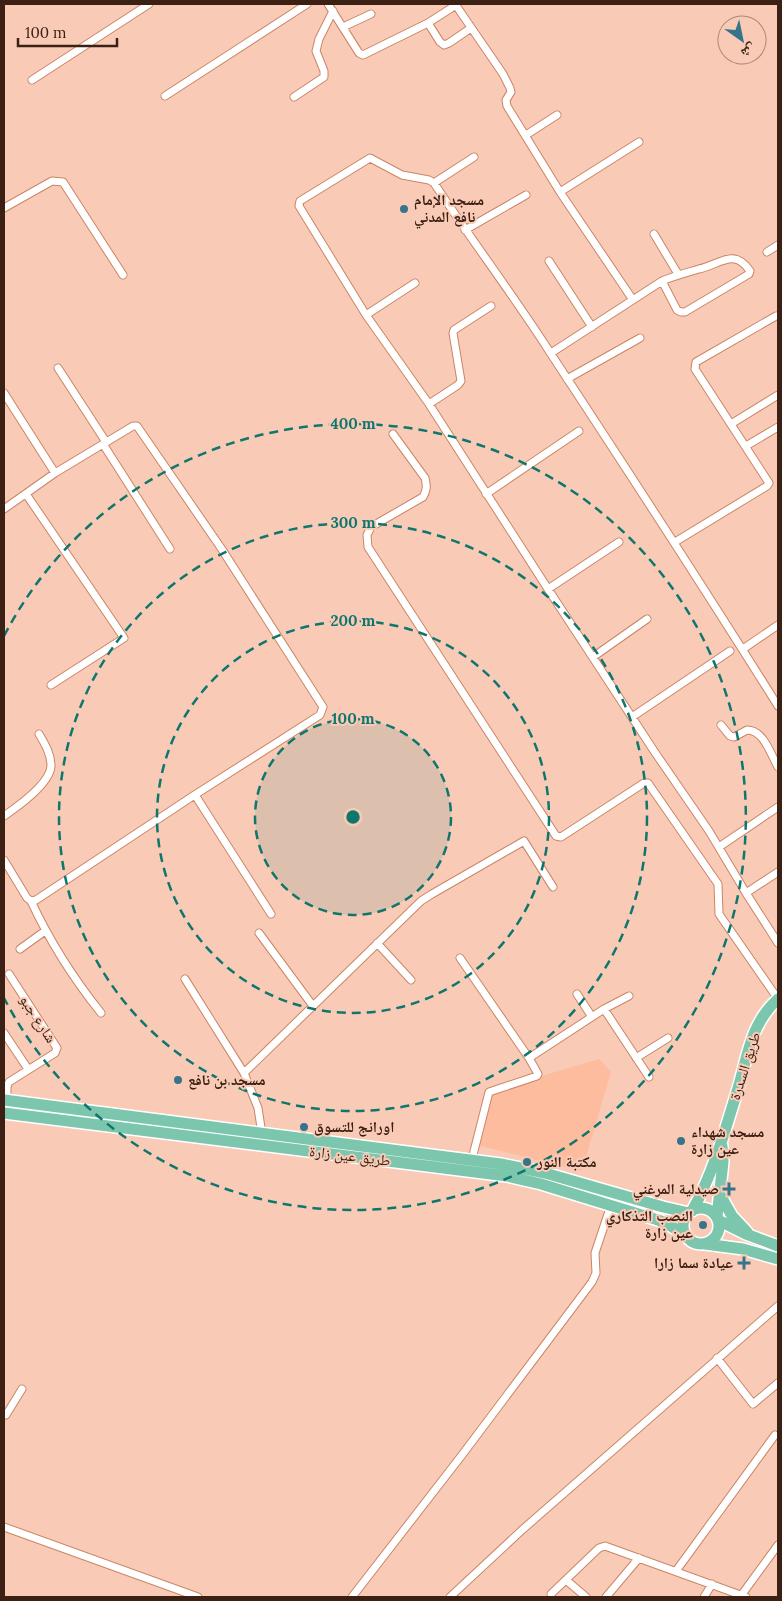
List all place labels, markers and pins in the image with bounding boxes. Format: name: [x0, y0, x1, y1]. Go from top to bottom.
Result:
place label: مسجد الإمام نافع المدني: [414, 190, 484, 229]
marker: مسجد الإمام نافع المدني: [398, 203, 410, 215]
centre of rings: [344, 808, 362, 826]
place label: مسجد بن نافع: [188, 1070, 266, 1090]
marker: مسجد بن نافع: [172, 1074, 184, 1086]
place label: اورانج للتسوق: [314, 1117, 394, 1137]
marker: اورانج للتسوق: [298, 1121, 310, 1133]
place label: مسجد شهداء عين زارة: [691, 1122, 764, 1158]
marker: مسجد شهداء عين زارة: [675, 1135, 687, 1147]
place label: مكتبة النور: [536, 1152, 597, 1171]
marker: مكتبة النور: [521, 1156, 533, 1168]
place label: صيدلية المرغني: [633, 1179, 719, 1201]
marker: صيدلية المرغني: [723, 1183, 735, 1195]
place label: النصب التذكاري عين زارة: [606, 1206, 693, 1242]
marker: النصب التذكاري عين زارة: [697, 1219, 709, 1231]
place label: عيادة سما زارا: [654, 1253, 733, 1272]
marker: عيادة سما زارا: [737, 1256, 751, 1270]

